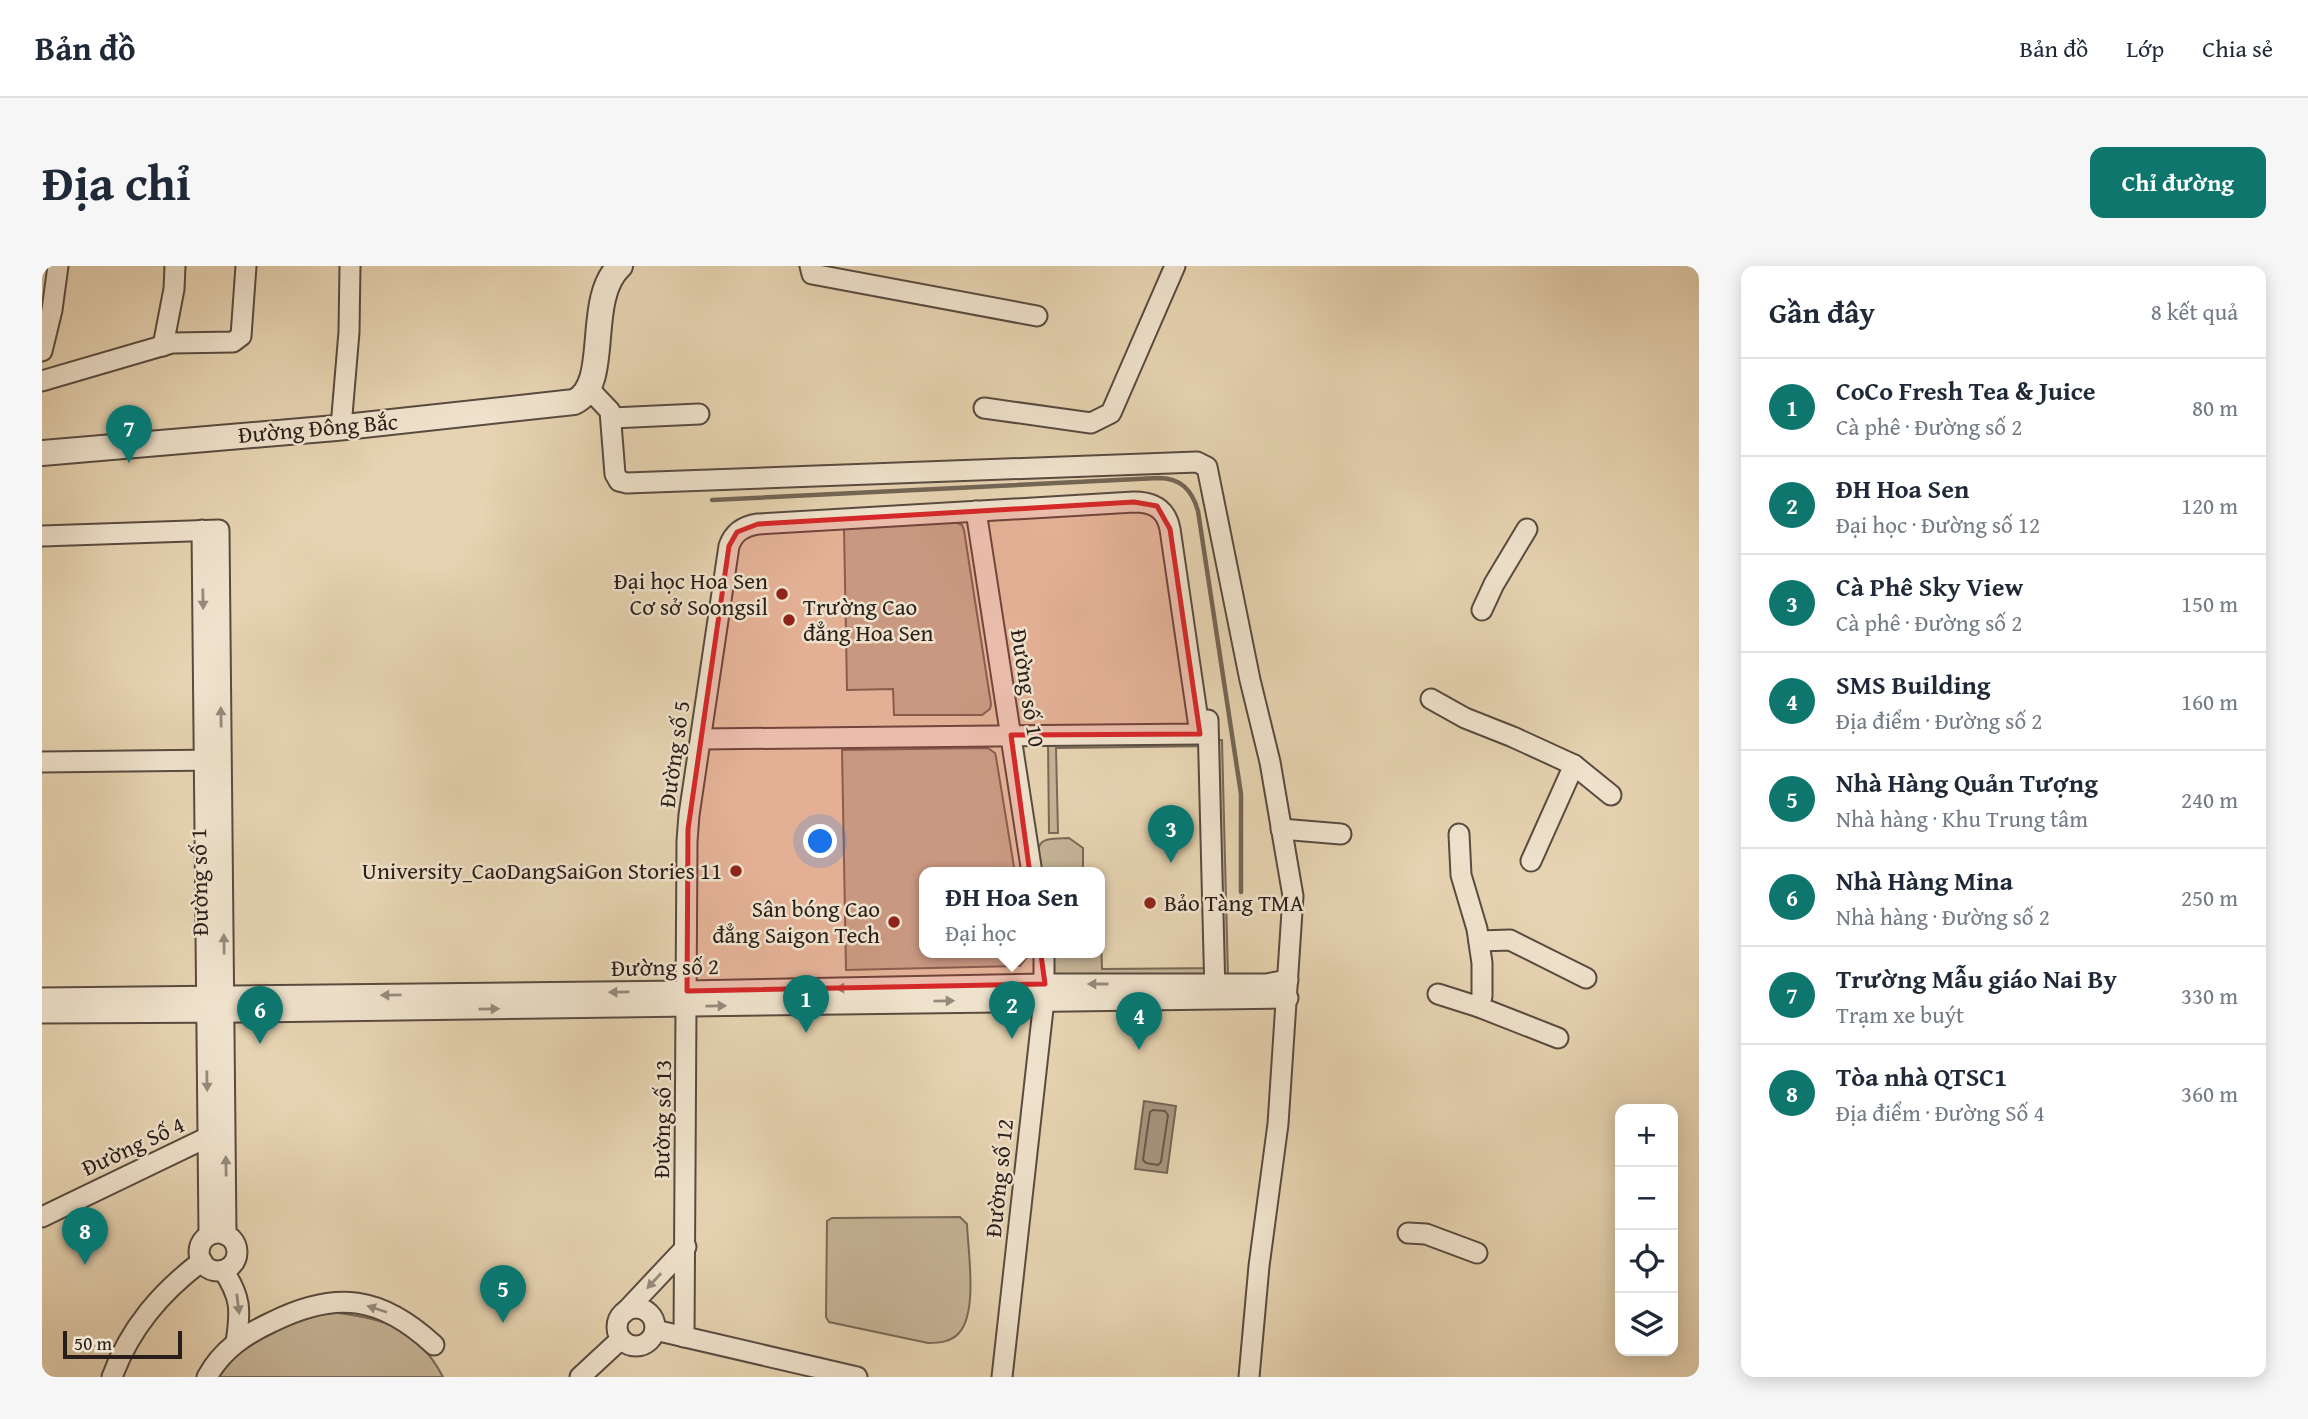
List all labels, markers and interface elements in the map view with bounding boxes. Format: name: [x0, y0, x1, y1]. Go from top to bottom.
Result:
text: Bản đồ: [35, 24, 136, 72]
text: Bản đồ: [2020, 31, 2088, 66]
text: Lớp: [2126, 31, 2164, 66]
text: Chia sẻ: [2202, 31, 2273, 66]
text: Địa chỉ: [42, 146, 191, 218]
button: Chỉ đường: [2090, 147, 2266, 218]
text: Gần đây: [1769, 290, 1875, 334]
text: 8 kết quả: [2151, 295, 2238, 328]
text: CoCo Fresh Tea & Juice: [1836, 371, 2096, 410]
text: 1: [1786, 391, 1798, 424]
text: 80 m: [2192, 391, 2238, 424]
street label: Đường Đông Bắc: [237, 404, 399, 451]
pin: 7: [106, 405, 152, 463]
text: Cà phê · Đường số 2: [1836, 410, 2022, 443]
text: ĐH Hoa Sen: [1836, 469, 1969, 508]
text: 2: [1786, 489, 1798, 522]
text: 120 m: [2181, 489, 2238, 522]
text: Đại học · Đường số 12: [1836, 508, 2040, 541]
place label: Đại học Hoa Sen Cơ sở Soongsil: [614, 564, 768, 623]
text: Cà Phê Sky View: [1836, 567, 2023, 606]
marker: Đại học Hoa Sen Cơ sở Soongsil: [774, 586, 790, 602]
text: 3: [1786, 587, 1798, 620]
text: 150 m: [2181, 587, 2238, 620]
one-way arrow: [197, 588, 209, 610]
place label: Trường Cao đẳng Hoa Sen: [803, 590, 934, 649]
text: Cà phê · Đường số 2: [1836, 606, 2022, 639]
marker: Trường Cao đẳng Hoa Sen: [781, 612, 797, 628]
street label: Đường số 10: [1003, 627, 1054, 749]
text: SMS Building: [1836, 665, 1991, 704]
text: 4: [1786, 685, 1798, 718]
text: 160 m: [2181, 685, 2238, 718]
street label: Đường số 5: [650, 698, 697, 810]
text: Địa điểm · Đường số 2: [1836, 704, 2042, 737]
one-way arrow: [215, 706, 227, 728]
text: Nhà Hàng Quản Tượng: [1836, 763, 2098, 802]
text: 5: [1786, 783, 1798, 816]
text: 240 m: [2181, 783, 2238, 816]
text: Nhà hàng · Khu Trung tâm: [1836, 802, 2088, 835]
pin: 3: [1148, 805, 1194, 863]
your location: [803, 824, 837, 858]
street label: Đường số 1: [181, 828, 216, 936]
place label: University_CaoDangSaiGon Stories 11: [362, 854, 722, 887]
text: Nhà Hàng Mina: [1836, 861, 2013, 900]
marker: University_CaoDangSaiGon Stories 11: [728, 863, 744, 879]
popup: [919, 867, 1105, 958]
text: ĐH Hoa Sen: [945, 877, 1079, 916]
text: 6: [1786, 881, 1798, 914]
text: 250 m: [2181, 881, 2238, 914]
place label: Bảo Tàng TMA: [1164, 886, 1304, 919]
place label: Sân bóng Cao đẳng Saigon Tech: [712, 892, 880, 951]
marker: Bảo Tàng TMA: [1142, 895, 1158, 911]
text: Nhà hàng · Đường số 2: [1836, 900, 2050, 933]
marker: Sân bóng Cao đẳng Saigon Tech: [886, 914, 902, 930]
text: Đại học: [945, 916, 1017, 949]
one-way arrow: [218, 933, 230, 955]
street label: Đường số 2: [611, 949, 719, 984]
text: Trường Mẫu giáo Nai By: [1836, 959, 2117, 998]
pin: 1: [783, 975, 829, 1033]
one-way arrow: [1087, 978, 1109, 990]
text: 7: [1786, 979, 1798, 1012]
text: 330 m: [2181, 979, 2238, 1012]
pin: 2: [989, 981, 1035, 1039]
one-way arrow: [835, 982, 857, 994]
pin: 6: [237, 986, 283, 1044]
one-way arrow: [607, 986, 629, 998]
one-way arrow: [380, 989, 402, 1001]
pin: 4: [1116, 992, 1162, 1050]
one-way arrow: [933, 996, 955, 1007]
text: Trạm xe buýt: [1836, 998, 1964, 1031]
one-way arrow: [705, 1000, 727, 1012]
one-way arrow: [478, 1003, 500, 1015]
text: Tòa nhà QTSC1: [1836, 1057, 2008, 1096]
street label: Đường số 13: [644, 1059, 679, 1179]
one-way arrow: [202, 1070, 213, 1092]
text: 8: [1786, 1077, 1798, 1110]
text: 360 m: [2181, 1077, 2238, 1110]
text: Địa điểm · Đường Số 4: [1836, 1096, 2044, 1129]
map controls: [1615, 1104, 1678, 1356]
button: +: [1615, 1104, 1678, 1167]
street label: Đường Số 4: [76, 1107, 190, 1184]
street label: Đường số 12: [976, 1117, 1021, 1239]
one-way arrow: [220, 1155, 232, 1177]
button: −: [1615, 1167, 1678, 1230]
pin: 8: [62, 1207, 108, 1265]
button: locate: [1615, 1230, 1678, 1293]
pin: 5: [480, 1265, 526, 1323]
one-way arrow: [646, 1272, 662, 1290]
one-way arrow: [232, 1293, 243, 1315]
button: layers: [1615, 1293, 1678, 1356]
one-way arrow: [367, 1303, 388, 1314]
scale bar: [63, 1328, 182, 1360]
text: 50 m: [74, 1329, 112, 1357]

